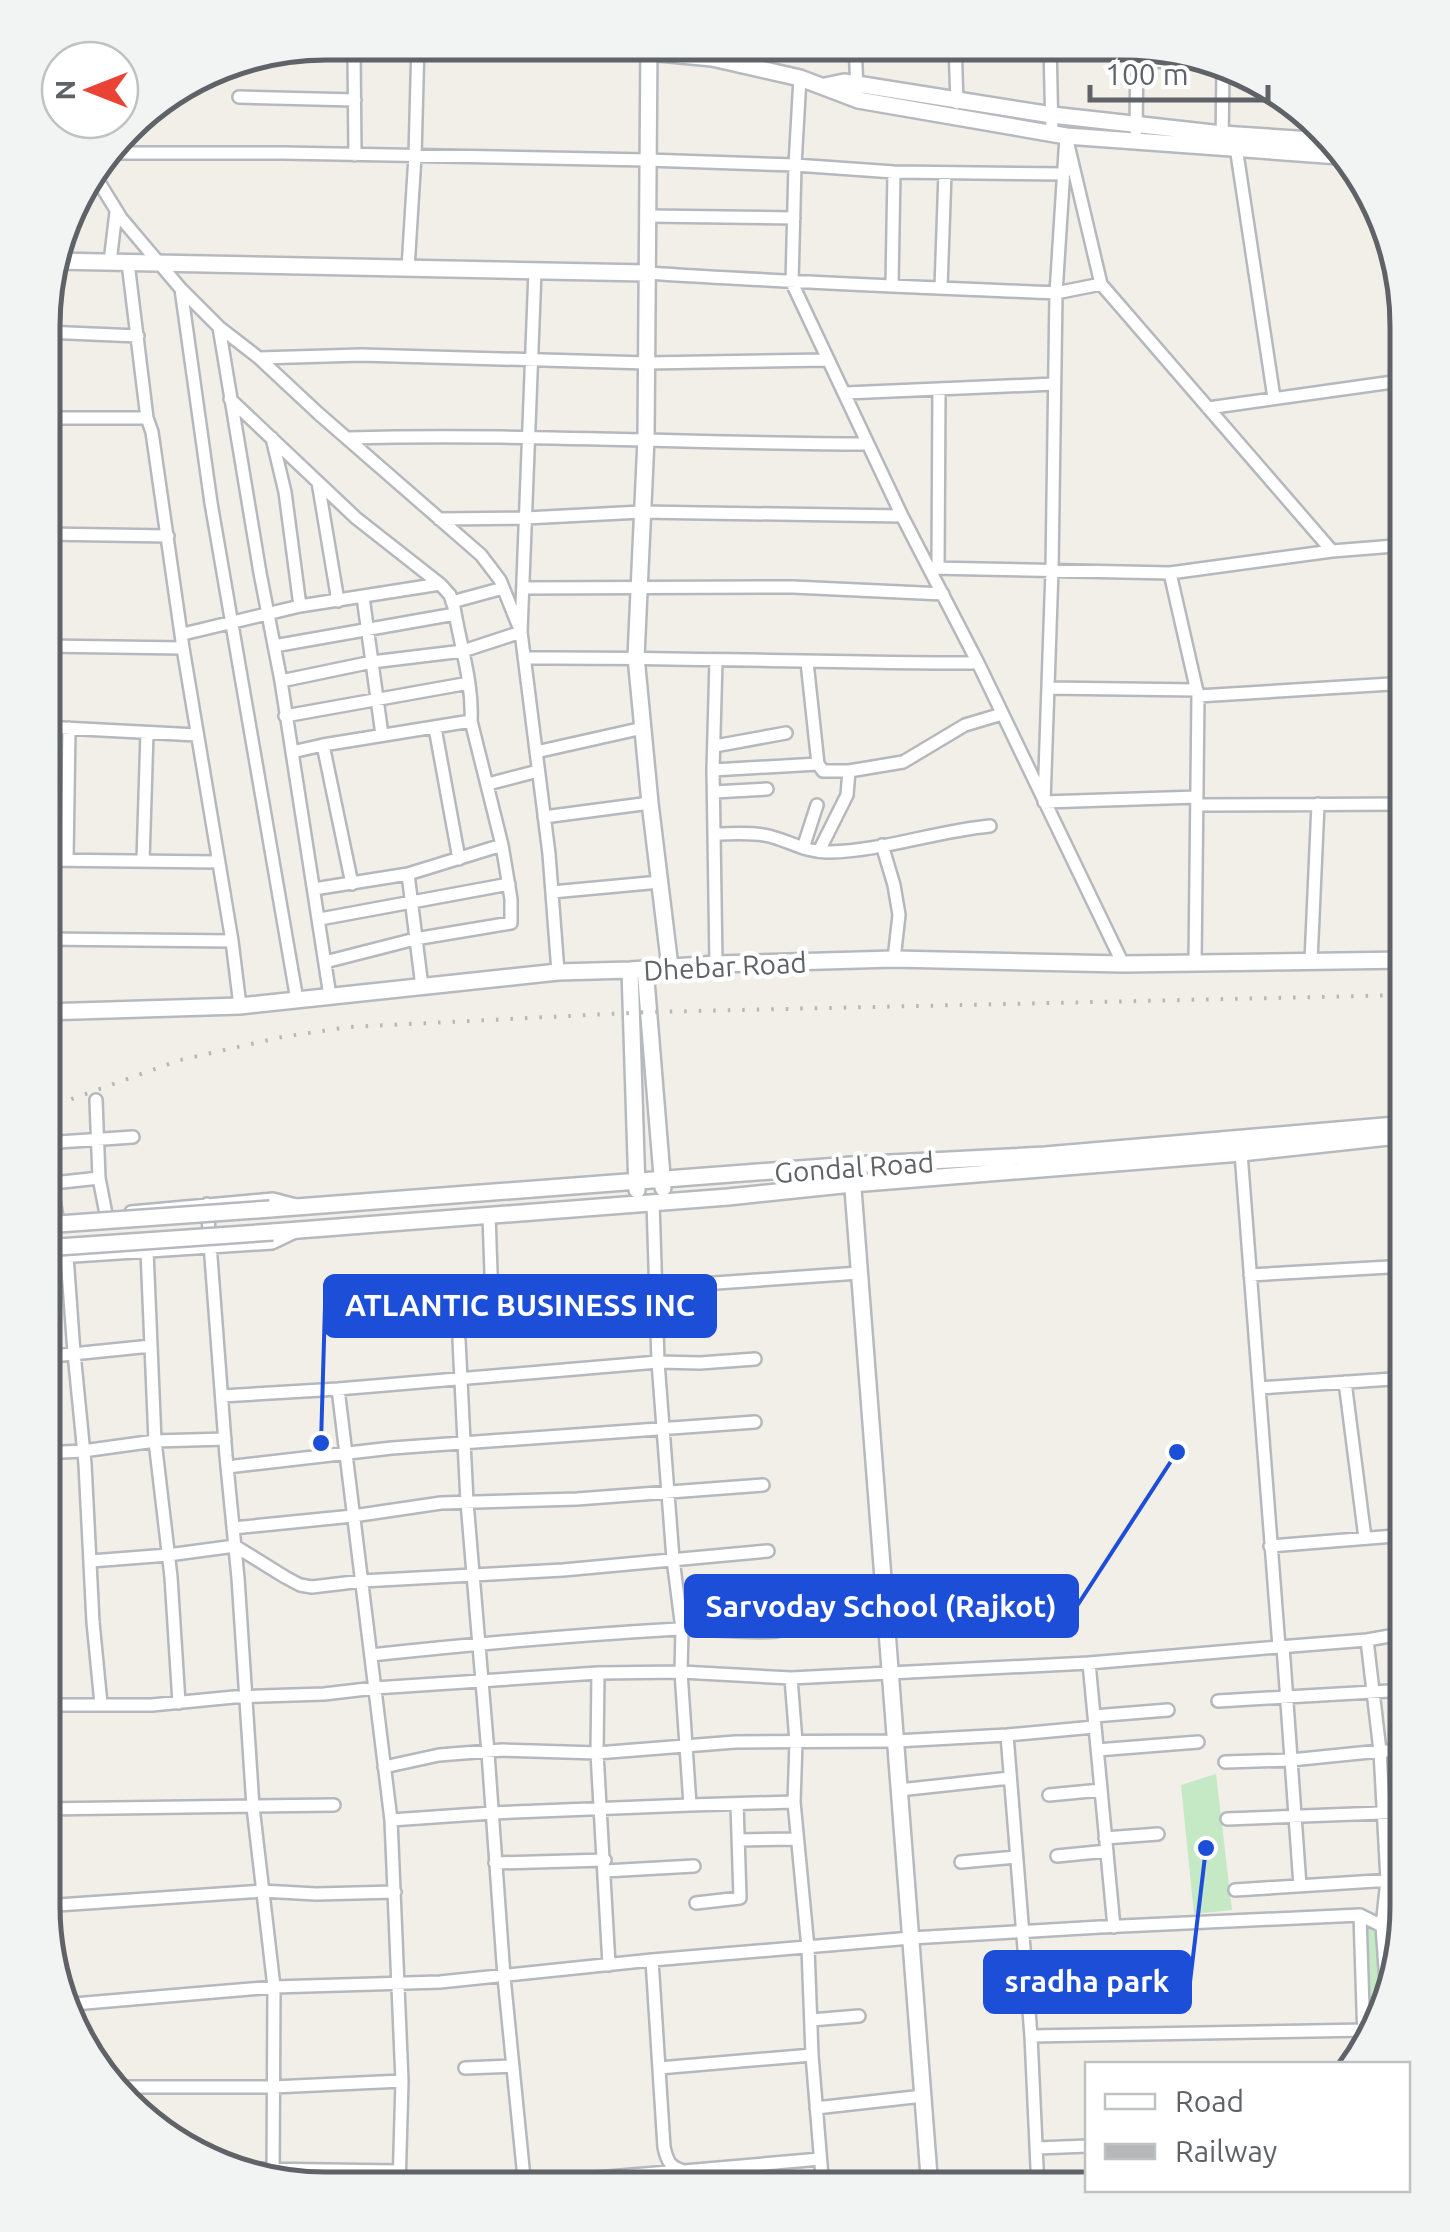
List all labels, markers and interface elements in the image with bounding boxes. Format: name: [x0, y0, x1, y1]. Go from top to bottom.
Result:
north arrow: [40, 40, 140, 140]
scale bar: [1090, 40, 1268, 102]
text: 100 m: [1105, 57, 1189, 91]
text: N: [49, 80, 80, 100]
street label: Dhebar Road: [643, 946, 807, 986]
street label: Gondal Road: [773, 1146, 935, 1188]
callout: ATLANTIC BUSINESS INC: [325, 1276, 715, 1336]
text: ATLANTIC BUSINESS INC: [345, 1288, 695, 1322]
callout: Sarvoday School (Rajkot): [686, 1576, 1077, 1636]
text: Sarvoday School (Rajkot): [705, 1589, 1057, 1623]
callout: sradha park: [985, 1952, 1190, 2012]
text: sradha park: [1005, 1964, 1170, 1998]
legend: [1085, 2062, 1410, 2192]
text: Road: [1175, 2084, 1244, 2118]
text: Railway: [1175, 2134, 1277, 2168]

